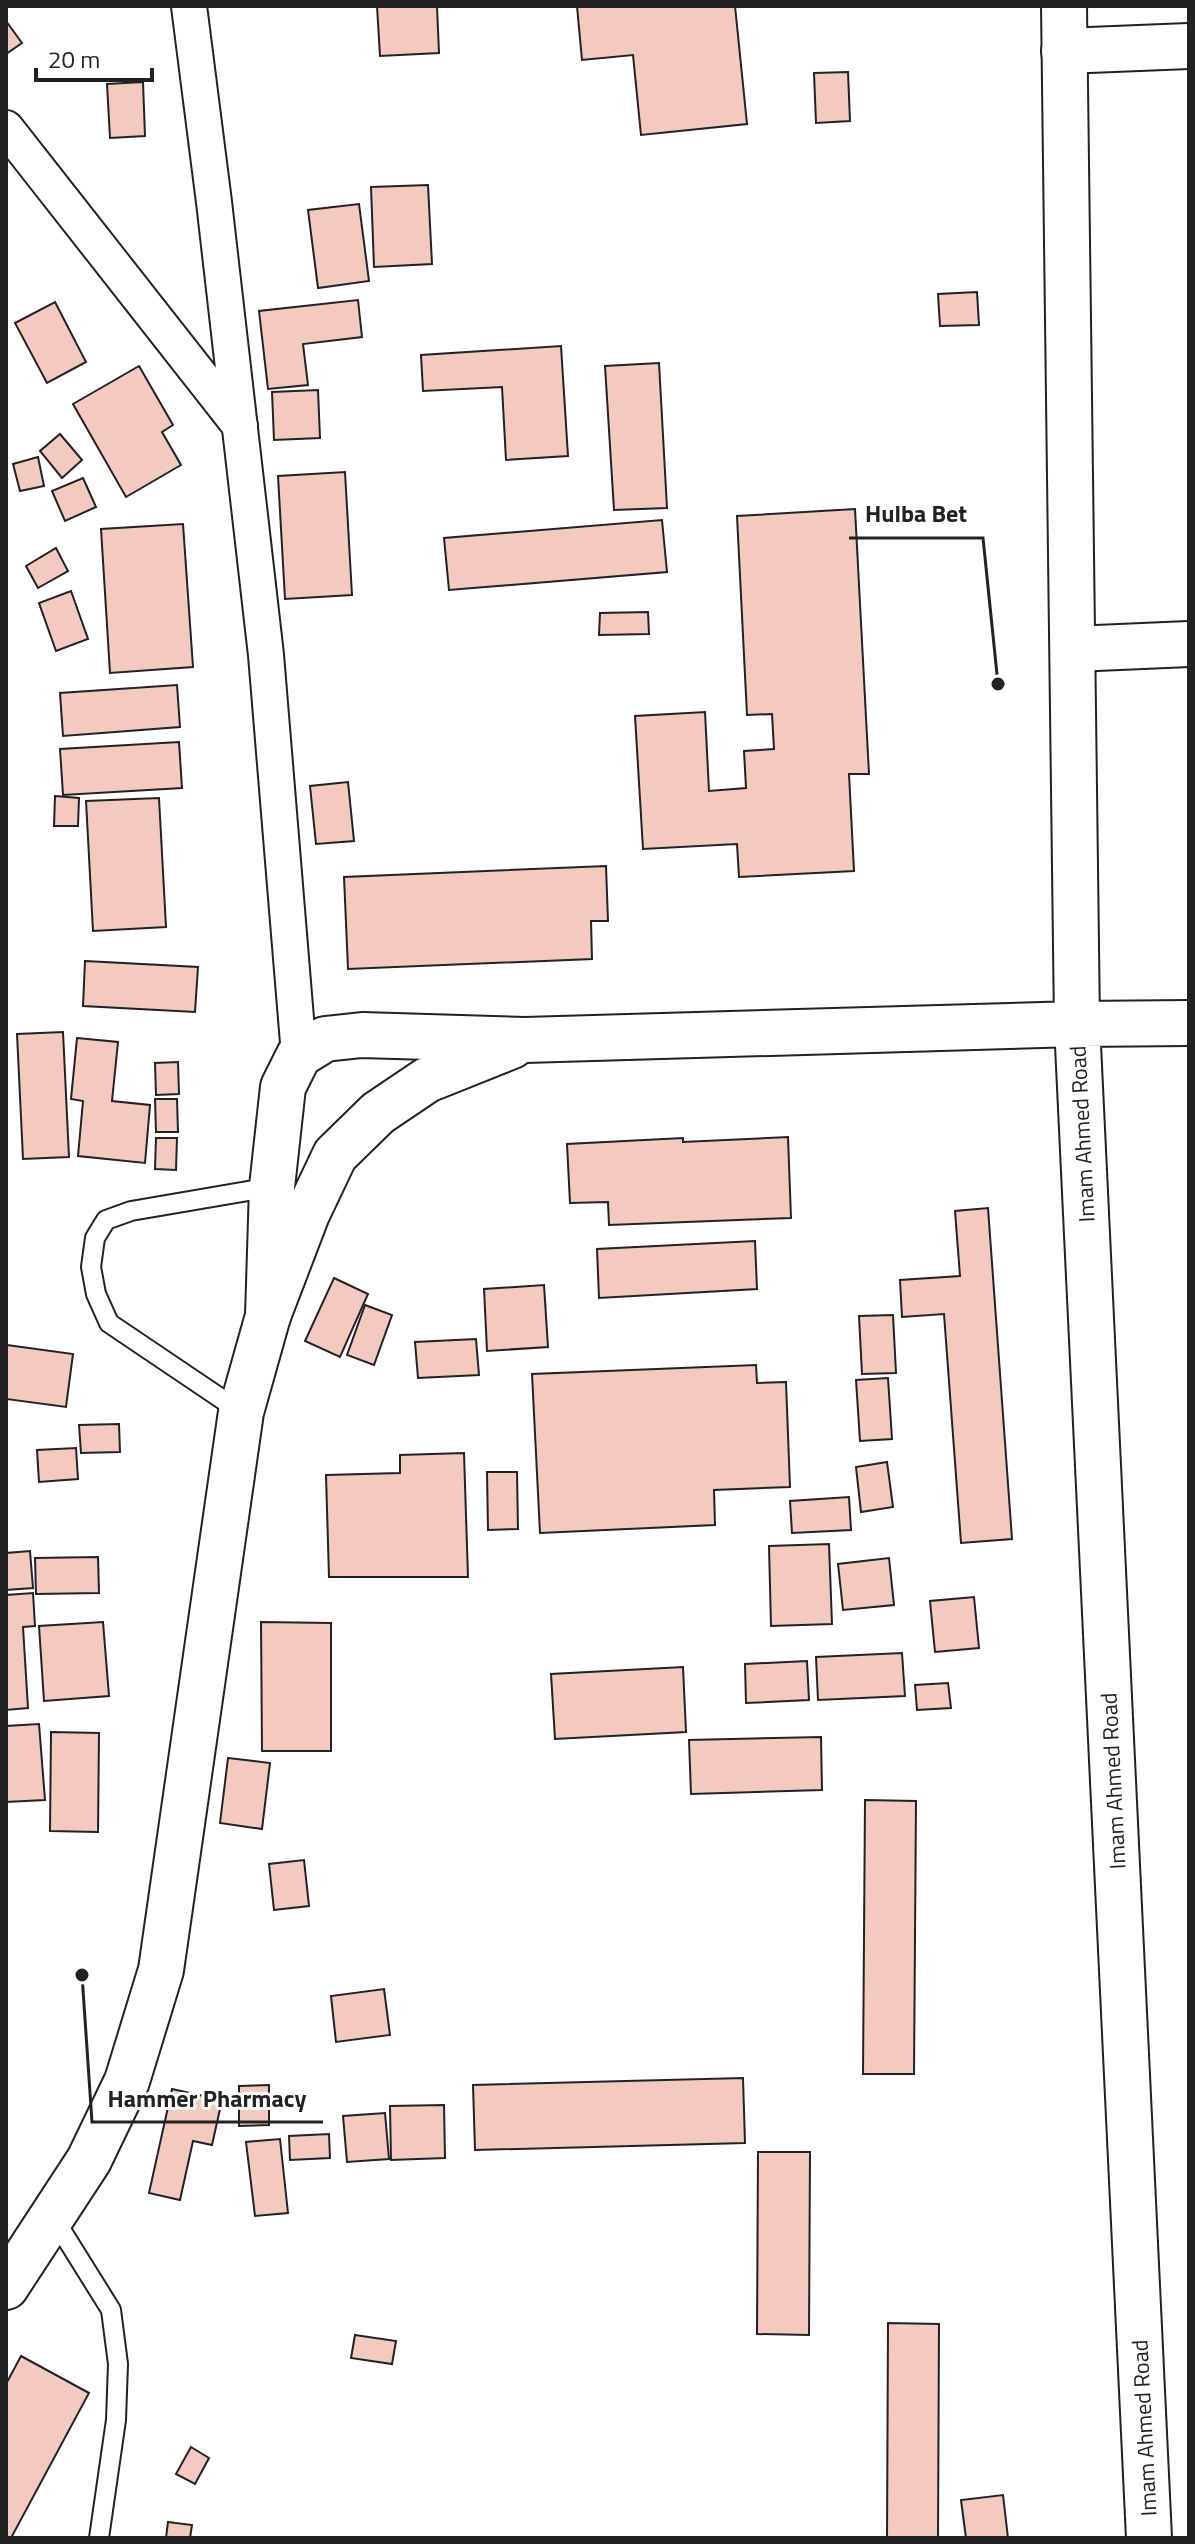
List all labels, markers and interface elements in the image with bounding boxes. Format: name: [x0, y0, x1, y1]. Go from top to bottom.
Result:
scale bar: [36, 32, 152, 82]
text: 20 m: [48, 41, 100, 77]
callout: Hulba Bet: [849, 490, 983, 538]
text: Hulba Bet: [865, 495, 967, 531]
street label: Imam Ahmed Road: [1060, 1045, 1104, 1223]
street label: Imam Ahmed Road: [1091, 1692, 1135, 1870]
callout: Hammer Pharmacy: [92, 2074, 323, 2122]
text: Hammer Pharmacy: [108, 2080, 306, 2116]
street label: Imam Ahmed Road: [1122, 2339, 1166, 2517]

